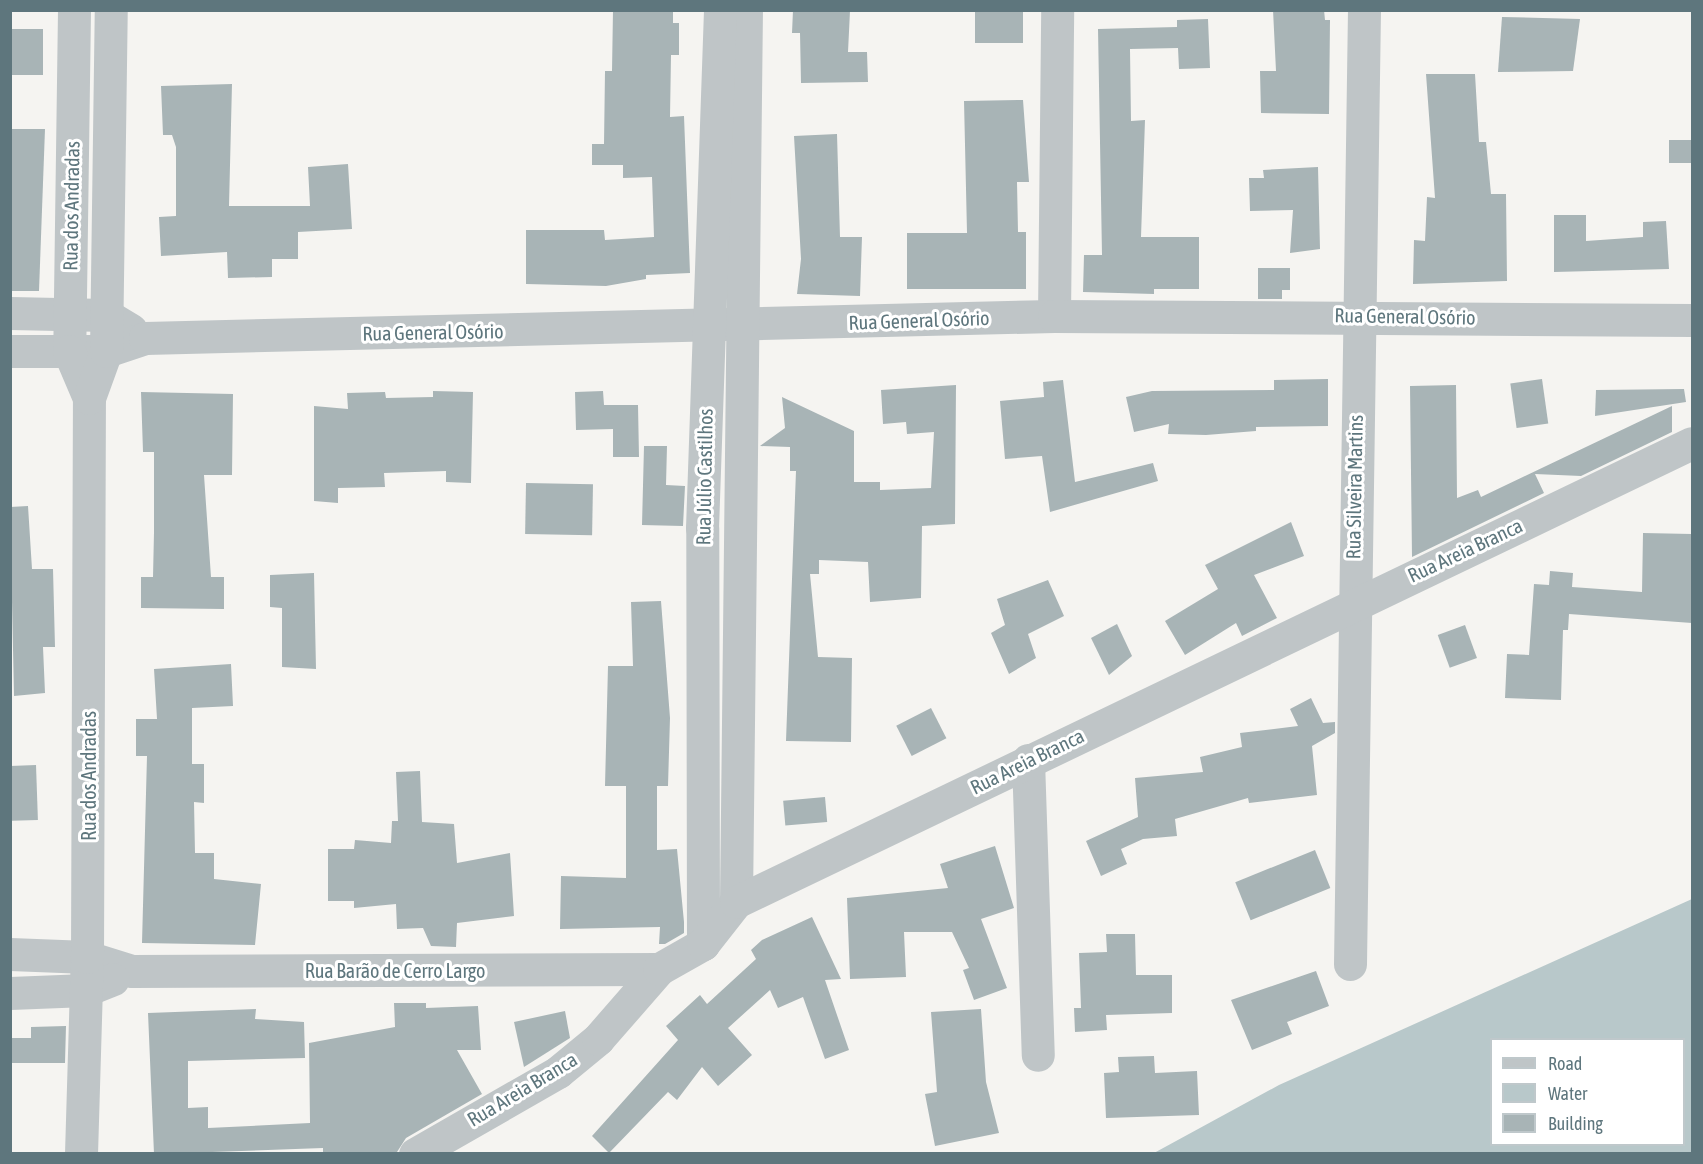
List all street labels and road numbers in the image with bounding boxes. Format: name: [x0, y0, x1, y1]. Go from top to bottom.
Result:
street label: Rua dos Andradas: [58, 141, 84, 271]
street label: Rua General Osório: [1334, 303, 1476, 329]
street label: Rua General Osório: [848, 306, 990, 334]
street label: Rua General Osório: [362, 319, 504, 345]
street label: Rua Júlio Castilhos: [691, 408, 717, 546]
street label: Rua Silveira Martins: [1341, 415, 1367, 559]
street label: Rua Areia Branca: [1404, 513, 1526, 587]
street label: Rua dos Andradas: [76, 711, 100, 841]
street label: Rua Areia Branca: [966, 723, 1088, 799]
street label: Rua Barão de Cerro Largo: [305, 958, 485, 982]
street label: Rua Areia Branca: [463, 1047, 581, 1131]

